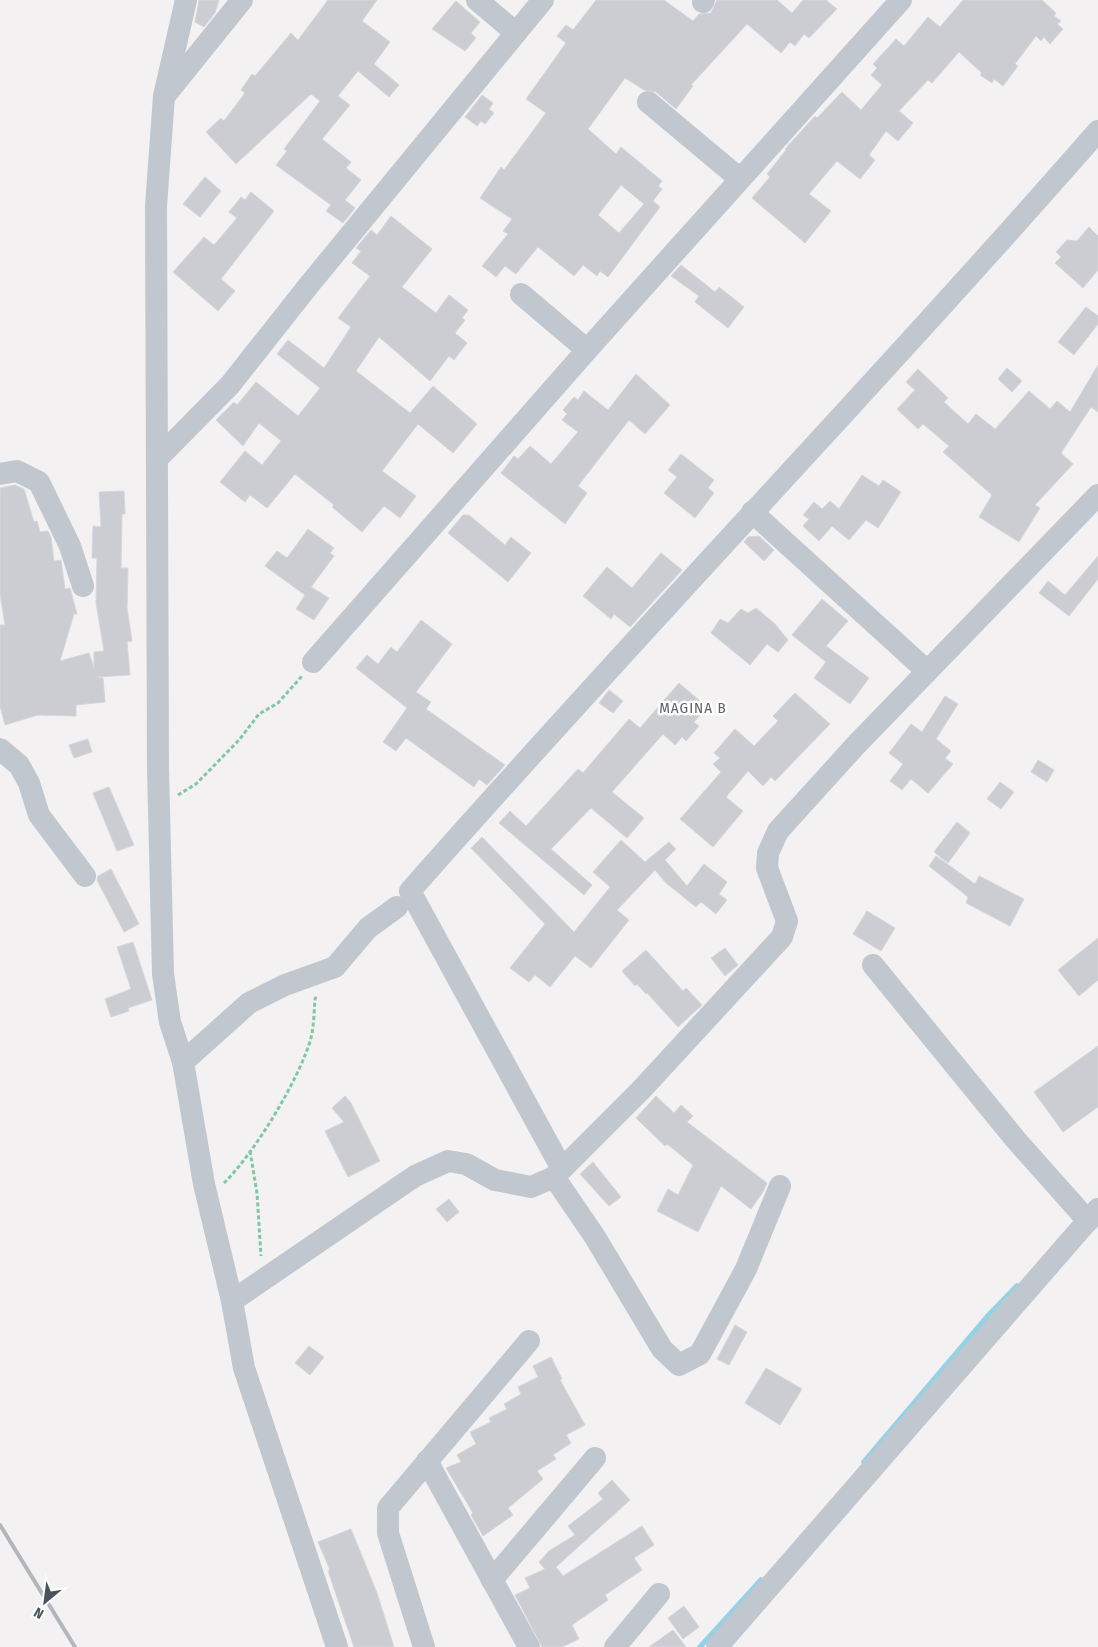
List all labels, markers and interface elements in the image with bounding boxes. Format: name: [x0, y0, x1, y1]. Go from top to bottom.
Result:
district label: MAGINA B: [659, 699, 727, 717]
north arrow: [20, 1577, 70, 1627]
text: N: [31, 1603, 47, 1622]

